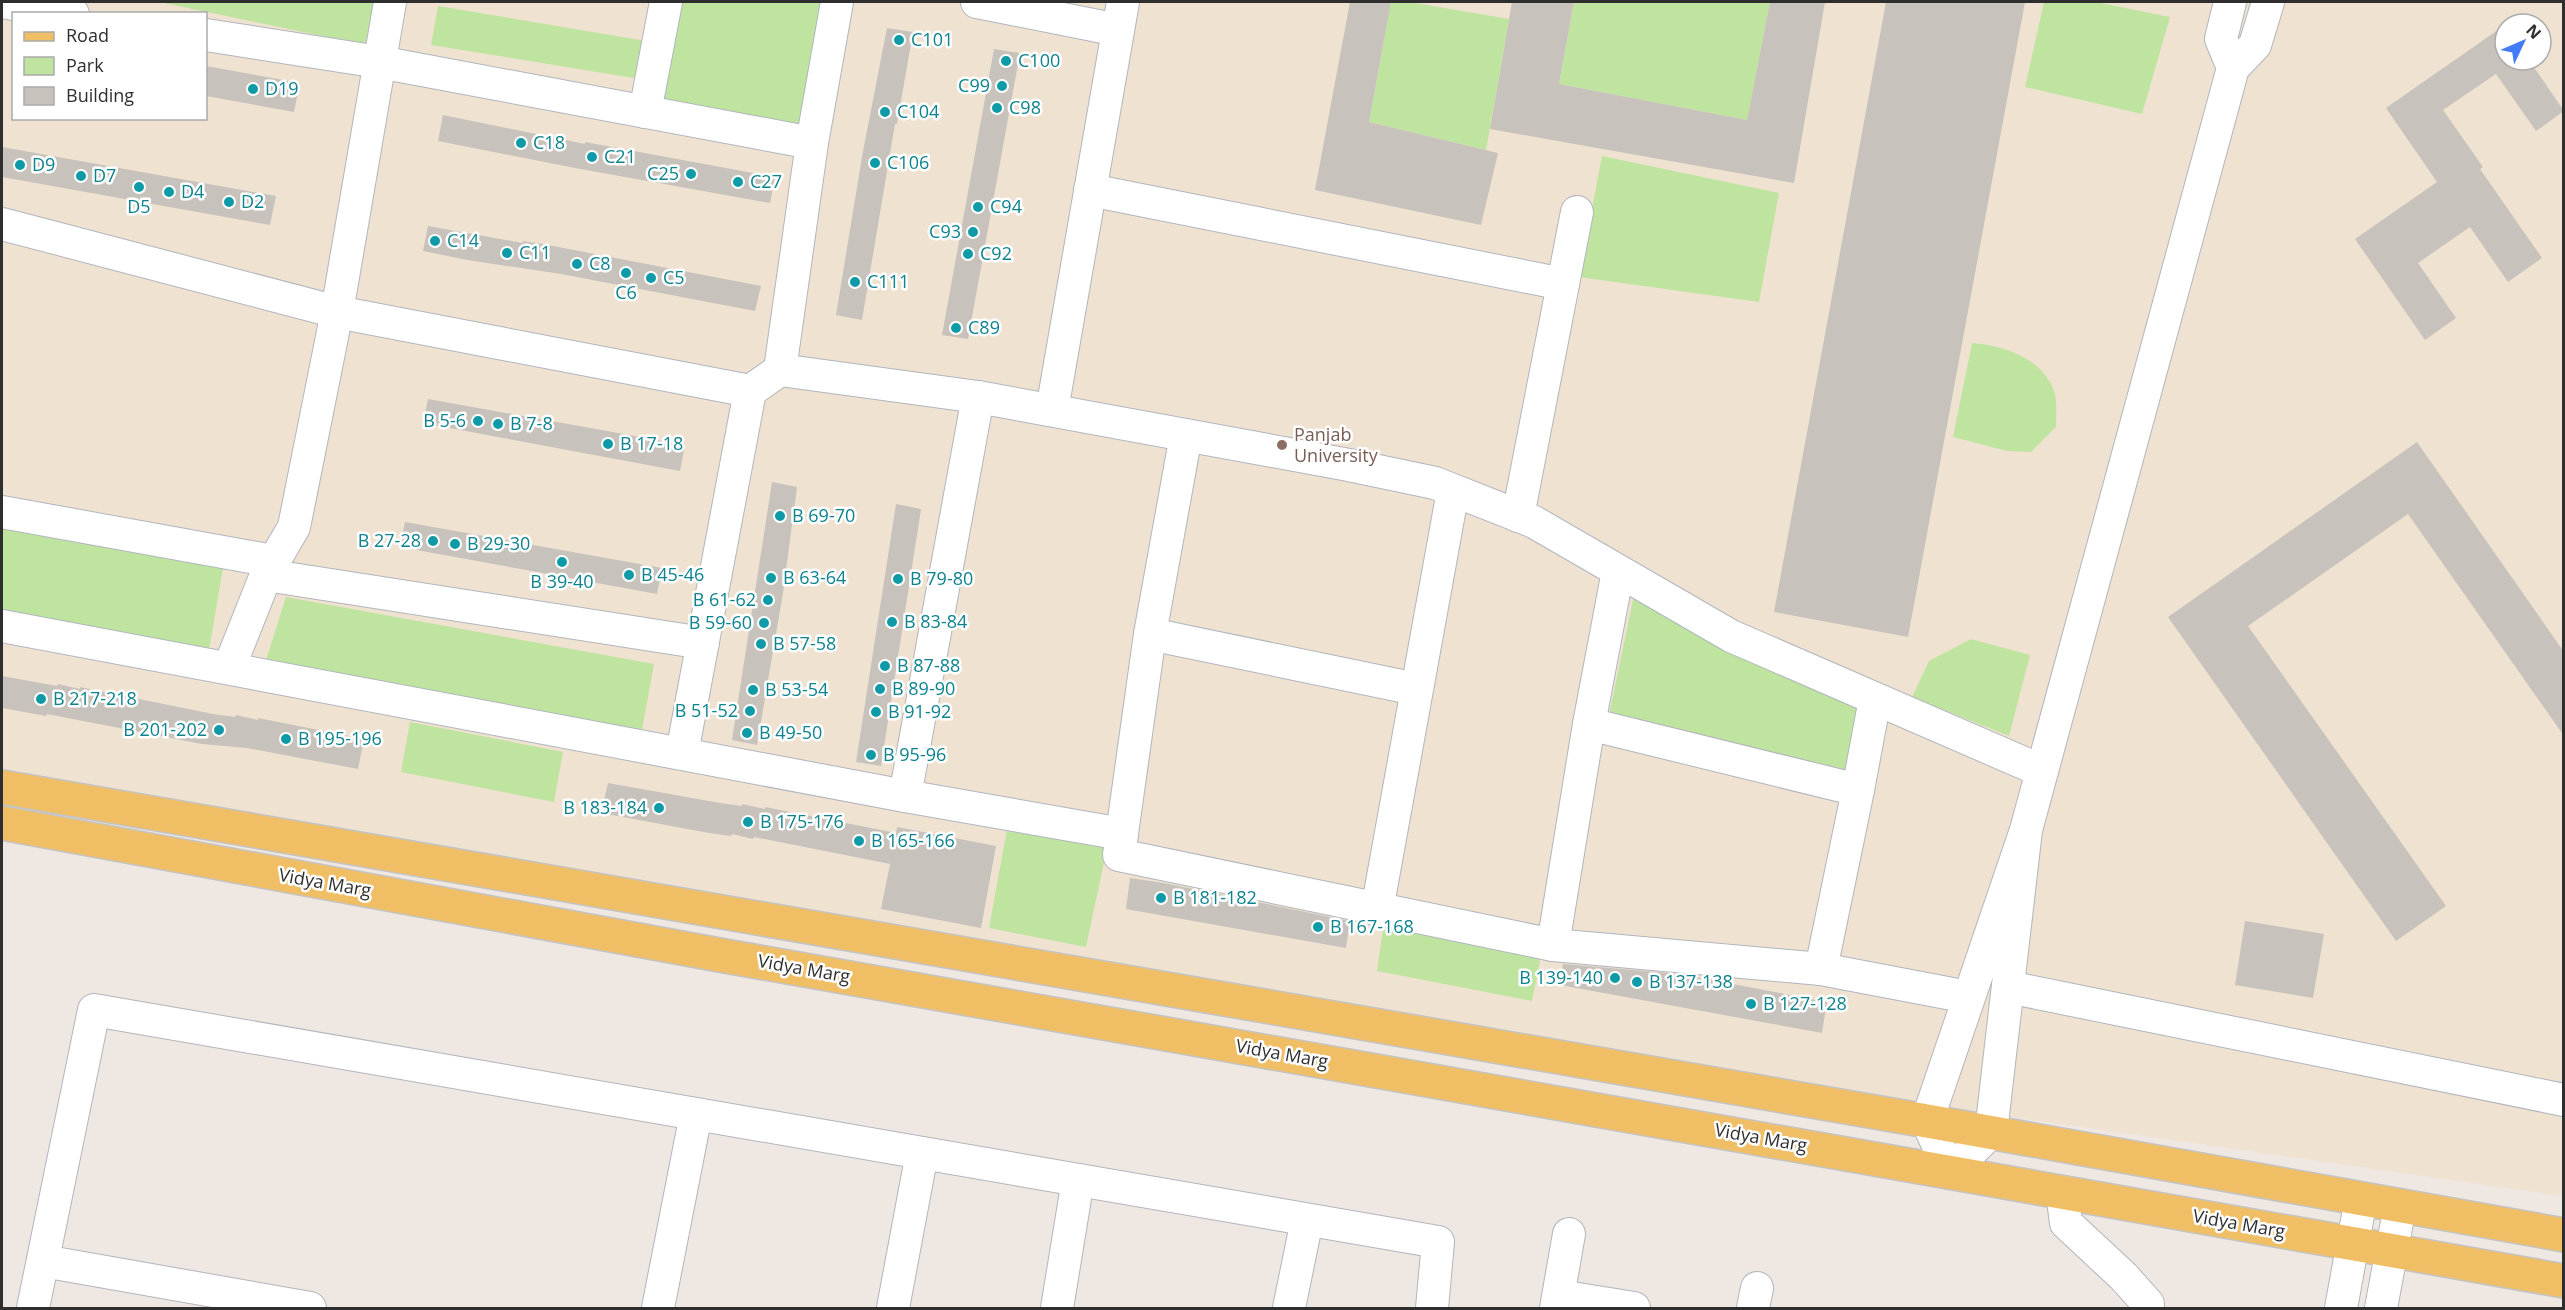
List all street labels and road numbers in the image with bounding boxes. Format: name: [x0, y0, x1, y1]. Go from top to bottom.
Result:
street label: Vidya Marg: [277, 862, 373, 902]
street label: Vidya Marg: [756, 948, 852, 988]
street label: Vidya Marg: [1234, 1033, 1330, 1073]
street label: Vidya Marg: [1713, 1117, 1809, 1157]
street label: Vidya Marg: [2191, 1203, 2287, 1243]

